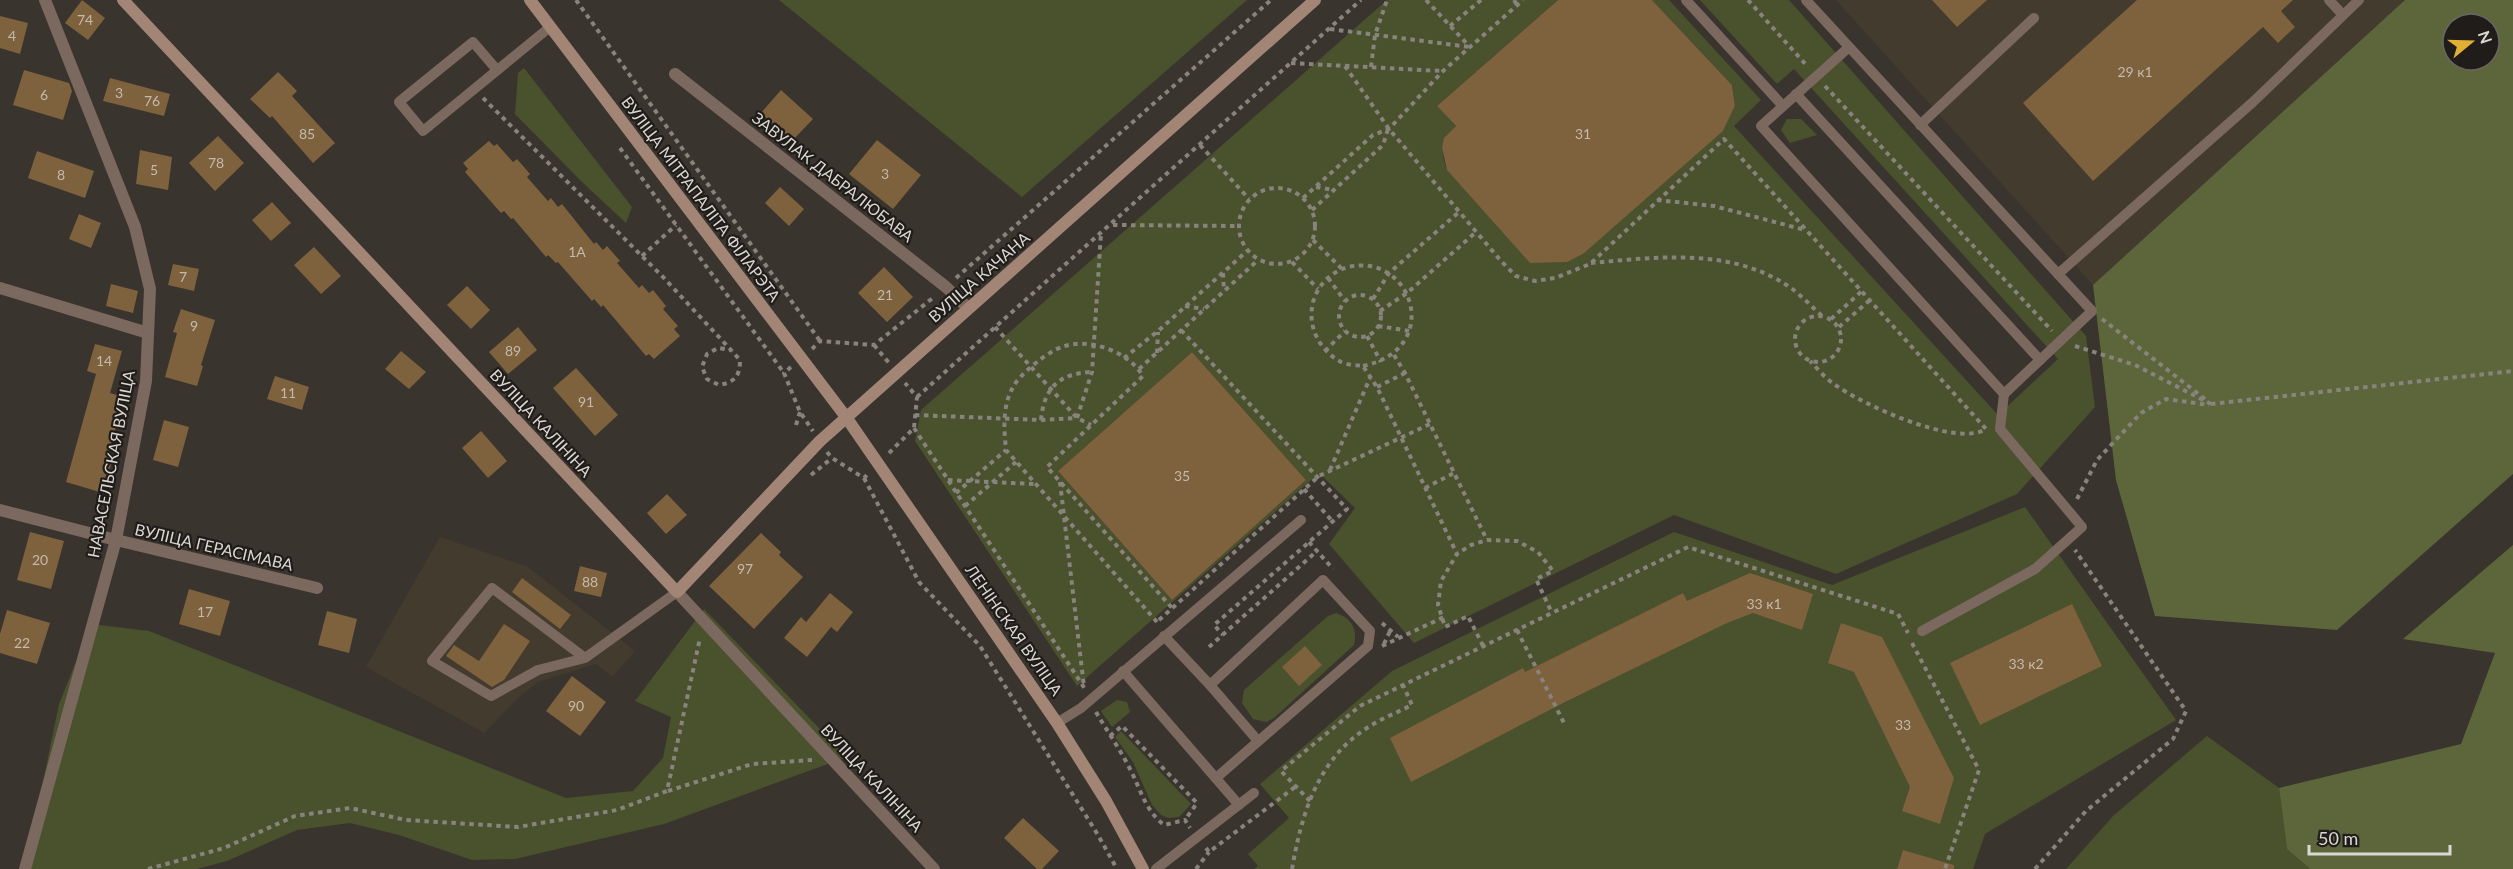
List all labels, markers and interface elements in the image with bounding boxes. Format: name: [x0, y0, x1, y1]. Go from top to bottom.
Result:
house number: 74: [77, 11, 93, 28]
north arrow: [2441, 12, 2501, 72]
house number: 4: [8, 27, 16, 44]
text: N: [2475, 28, 2497, 46]
house number: 29 к1: [2117, 63, 2153, 80]
house number: 3: [115, 84, 123, 101]
house number: 6: [40, 86, 48, 103]
house number: 76: [144, 92, 160, 109]
street label: ВУЛІЦА МІТРАПАЛІТА ФІЛАРЭТА: [618, 92, 785, 305]
street label: ЗАВУЛАК ДАБРАЛЮБАВА: [749, 108, 918, 246]
house number: 85: [299, 125, 315, 142]
house number: 31: [1575, 125, 1591, 142]
house number: 78: [208, 154, 224, 171]
house number: 5: [150, 161, 158, 178]
house number: 3: [881, 165, 889, 182]
house number: 8: [57, 166, 65, 183]
street label: ВУЛІЦА КАЧАНА: [924, 227, 1033, 326]
house number: 1А: [568, 243, 586, 260]
house number: 7: [179, 268, 187, 285]
house number: 21: [877, 286, 893, 303]
house number: 9: [190, 317, 198, 334]
house number: 89: [505, 342, 521, 359]
house number: 14: [96, 352, 112, 369]
street label: ВУЛІЦА КАЛІНІНА: [487, 365, 596, 481]
street label: НАВАСЕЛЬСКАЯ ВУЛІЦА: [83, 368, 138, 559]
house number: 11: [280, 384, 296, 401]
house number: 91: [578, 393, 594, 410]
house number: 35: [1174, 467, 1190, 484]
street label: ВУЛІЦА ГЕРАСІМАВА: [133, 519, 295, 574]
house number: 20: [32, 551, 48, 568]
house number: 97: [737, 560, 753, 577]
street label: ЛЕНІНСКАЯ ВУЛІЦА: [962, 560, 1067, 699]
house number: 88: [582, 573, 598, 590]
house number: 33 к1: [1746, 595, 1782, 612]
house number: 17: [197, 603, 213, 620]
house number: 22: [14, 634, 30, 651]
house number: 33 к2: [2008, 655, 2044, 672]
house number: 90: [568, 697, 584, 714]
house number: 33: [1895, 716, 1911, 733]
street label: ВУЛІЦА КАЛІНІНА: [818, 720, 927, 836]
scale bar: [2309, 818, 2450, 856]
text: 50 m: [2318, 827, 2358, 849]

